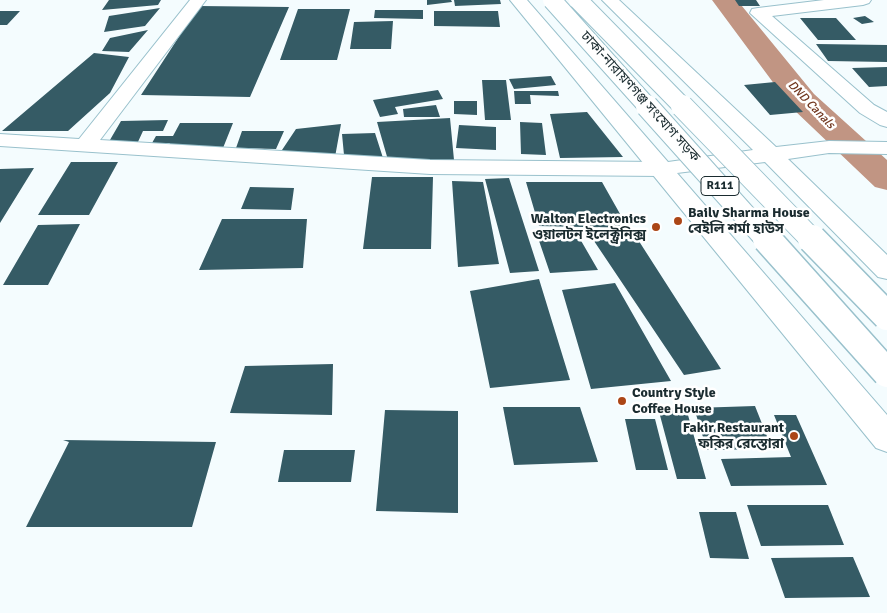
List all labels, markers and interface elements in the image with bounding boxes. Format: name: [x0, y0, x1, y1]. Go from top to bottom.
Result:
street label: ঢাকা-নারায়ণগঞ্জ সংযোগ সড়ক: [577, 28, 703, 166]
water label: DND Canals: [785, 78, 837, 132]
road number: R111: [701, 177, 739, 196]
place label: Baily Sharma House বেইলি শর্মা হাউস: [688, 205, 810, 238]
place label: Walton Electronics ওয়ালটন ইলেক্ট্রনিক্স: [531, 211, 646, 243]
marker: Baily Sharma House বেইলি শর্মা হাউস: [672, 215, 684, 227]
marker: Walton Electronics ওয়ালটন ইলেক্ট্রনিক্স: [650, 221, 662, 233]
place label: Country Style Coffee House: [632, 385, 716, 418]
marker: Country Style Coffee House: [616, 395, 628, 407]
place label: Fakir Restaurant ফকির রেস্তোরা: [683, 420, 784, 452]
marker: Fakir Restaurant ফকির রেস্তোরা: [788, 430, 800, 442]

